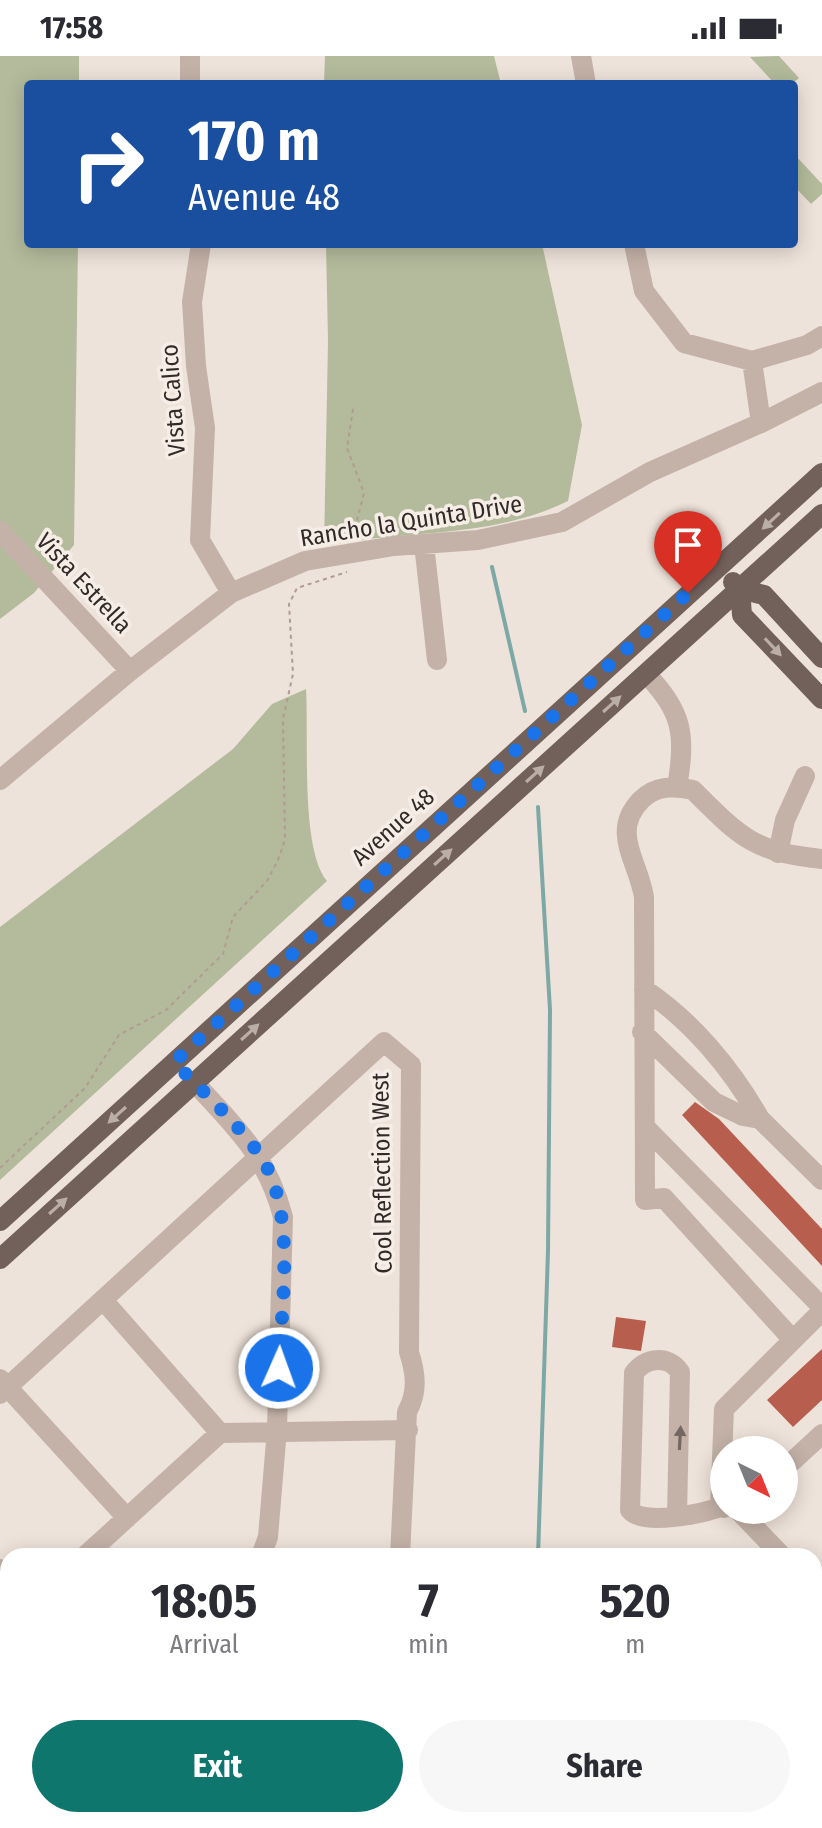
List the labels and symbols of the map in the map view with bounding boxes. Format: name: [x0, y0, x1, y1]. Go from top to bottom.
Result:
street label: Vista Calico: [155, 343, 191, 457]
street label: Rancho la Quinta Drive: [298, 490, 524, 552]
pin: [654, 511, 722, 593]
one-way arrow: [761, 511, 780, 529]
street label: Vista Estrella: [31, 527, 137, 639]
one-way arrow: [764, 638, 782, 657]
one-way arrow: [603, 696, 622, 714]
one-way arrow: [525, 766, 545, 783]
street label: Avenue 48: [346, 783, 440, 871]
one-way arrow: [434, 849, 453, 867]
one-way arrow: [241, 1023, 260, 1041]
street label: Cool Reflection West: [366, 1072, 398, 1274]
one-way arrow: [107, 1105, 126, 1123]
one-way arrow: [48, 1198, 67, 1216]
position arrow: [237, 1326, 321, 1410]
one-way arrow: [674, 1425, 687, 1450]
north arrow: [710, 1436, 798, 1524]

